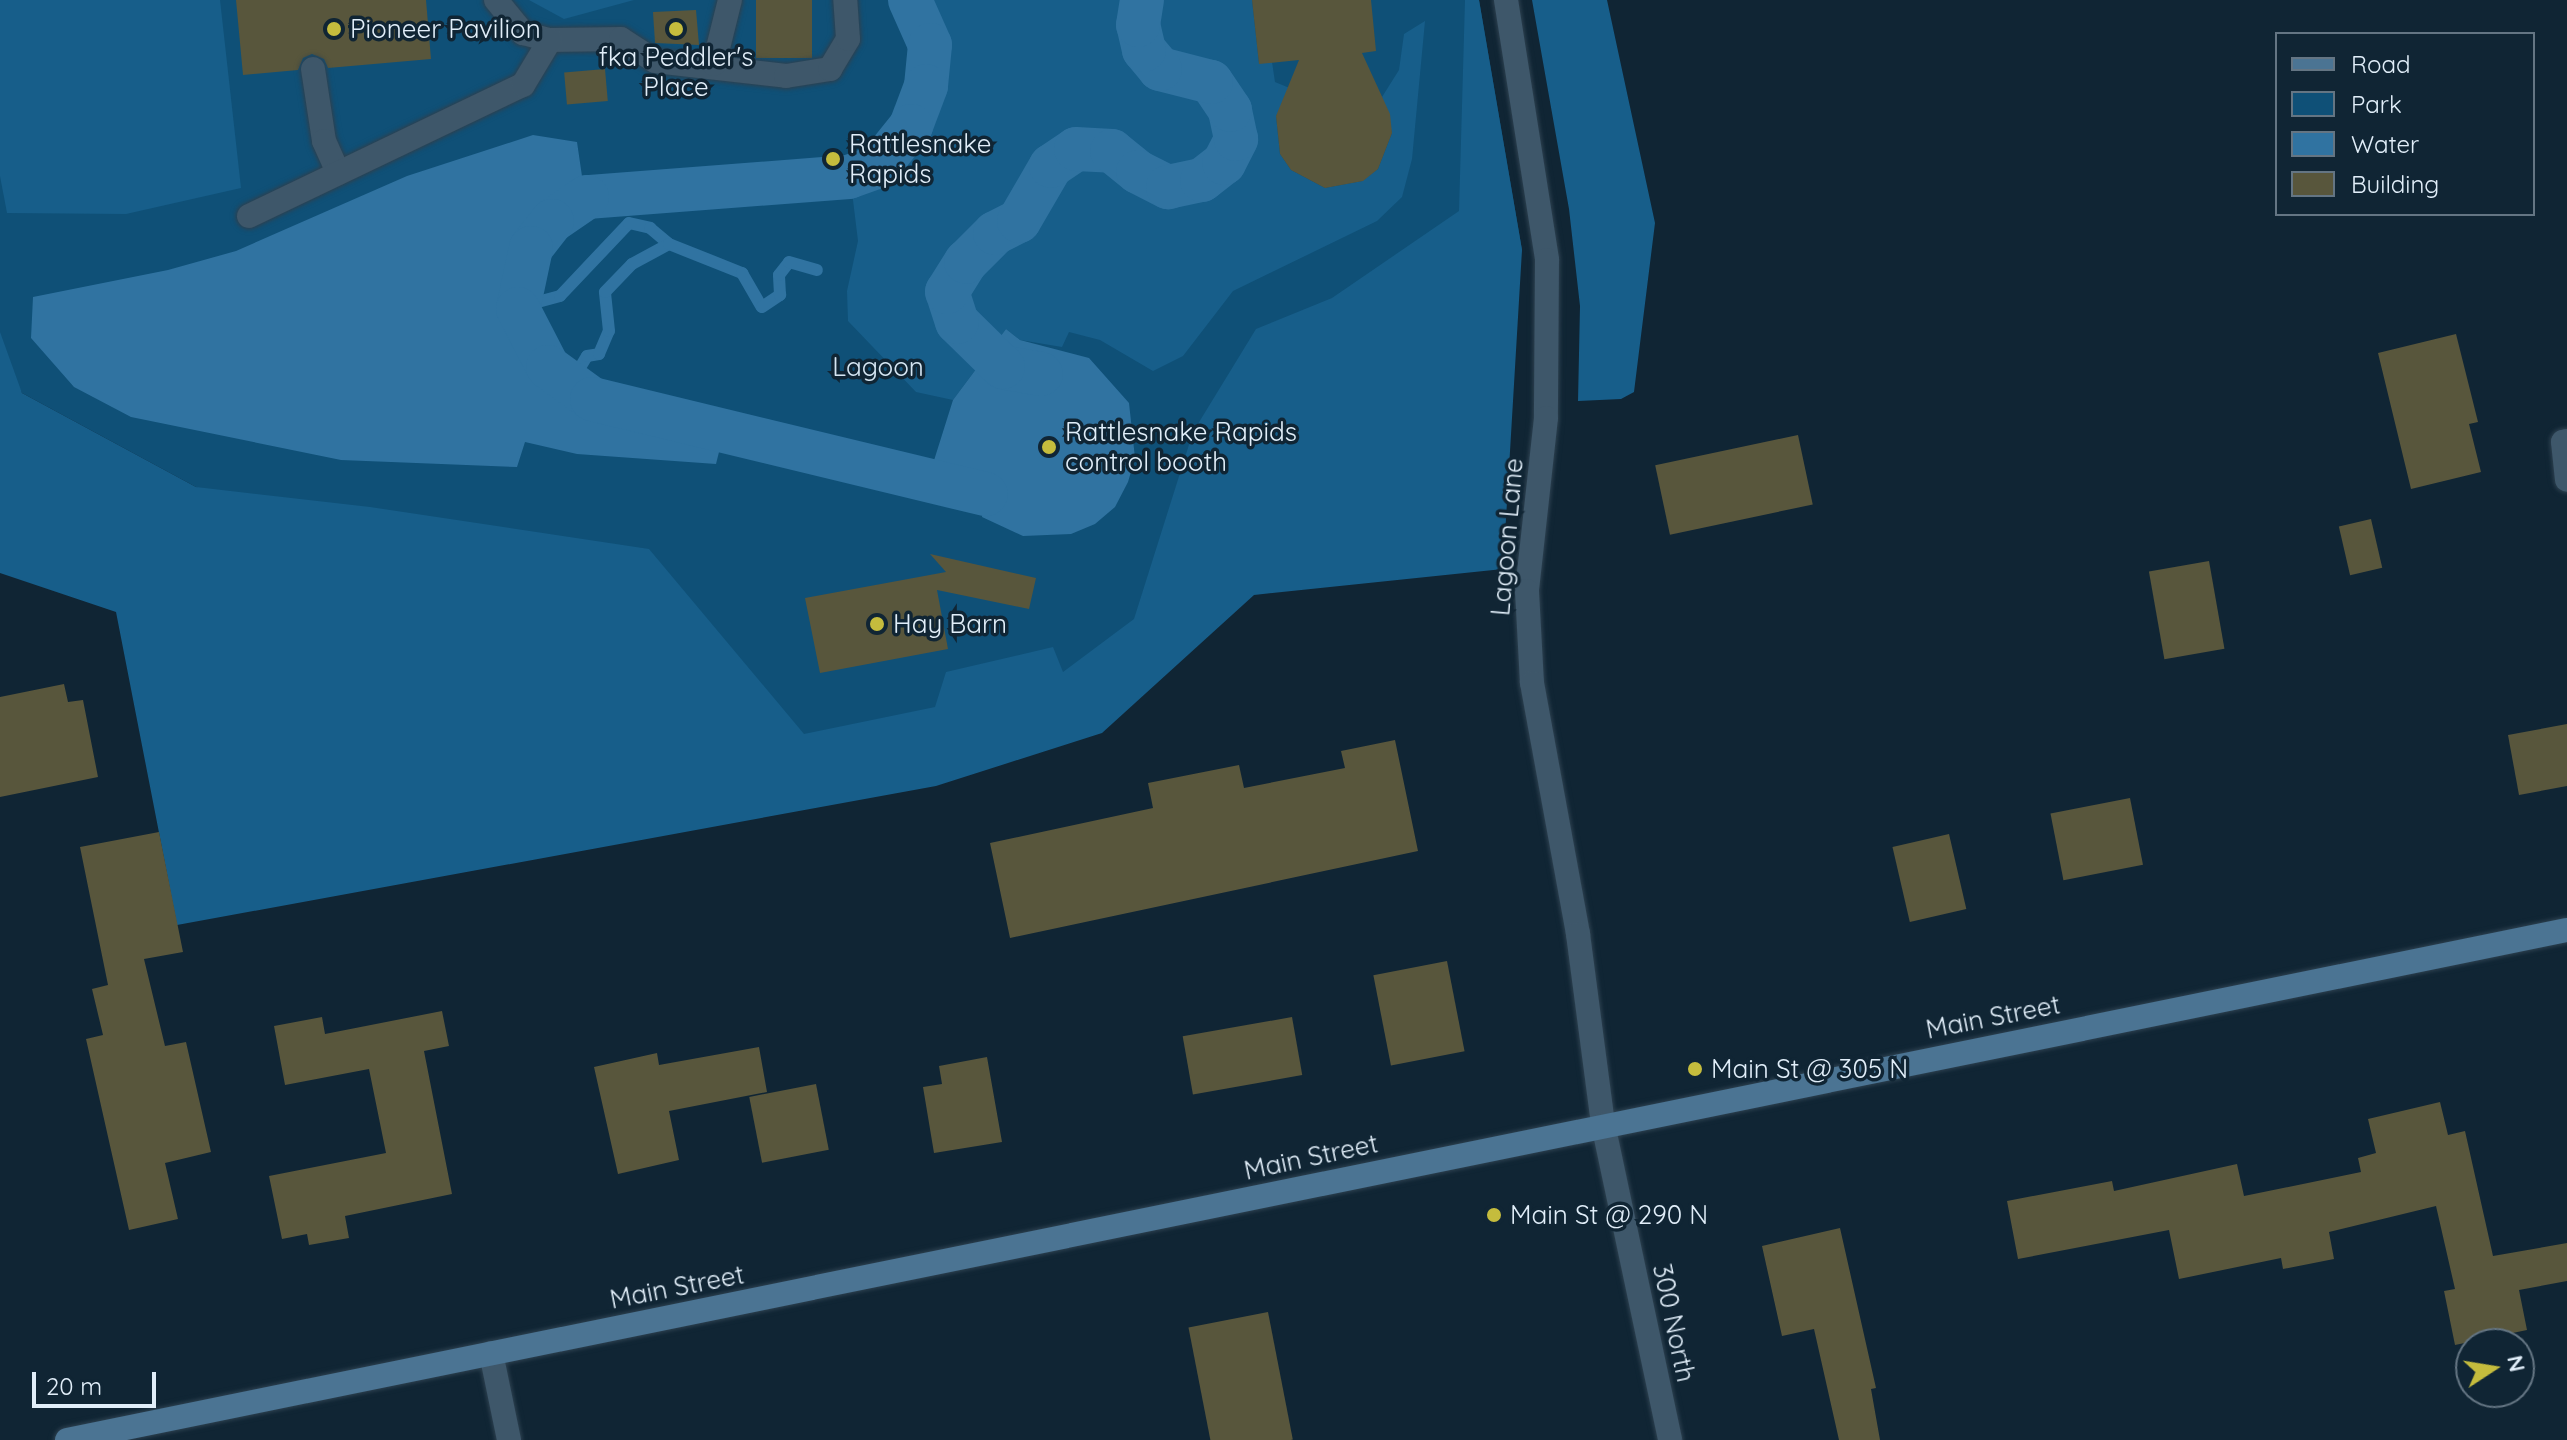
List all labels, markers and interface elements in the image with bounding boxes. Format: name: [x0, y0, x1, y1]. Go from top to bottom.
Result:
place label: Pioneer Pavilion: [350, 13, 541, 45]
marker: Pioneer Pavilion: [325, 20, 343, 38]
marker: fka Peddler's Place: [667, 20, 685, 38]
legend: [2275, 32, 2535, 216]
place label: fka Peddler's Place: [598, 41, 754, 102]
text: Road: [2351, 49, 2411, 79]
text: Park: [2351, 89, 2402, 119]
place label: Rattlesnake Rapids: [849, 128, 991, 190]
text: Water: [2351, 129, 2419, 159]
marker: Rattlesnake Rapids: [824, 150, 842, 168]
text: Building: [2351, 169, 2439, 199]
park label: Lagoon: [832, 351, 924, 383]
place label: Rattlesnake Rapids control booth: [1065, 416, 1297, 478]
marker: Rattlesnake Rapids control booth: [1040, 438, 1058, 456]
street label: Lagoon Lane: [1485, 457, 1529, 617]
place label: Hay Barn: [893, 608, 1007, 640]
marker: Hay Barn: [868, 615, 886, 633]
street label: Main Street: [1923, 989, 2063, 1045]
place label: Main St @ 305 N: [1711, 1053, 1908, 1085]
marker: Main St @ 305 N: [1686, 1060, 1704, 1078]
street label: Main Street: [1241, 1128, 1381, 1186]
place label: Main St @ 290 N: [1510, 1199, 1708, 1231]
marker: Main St @ 290 N: [1485, 1206, 1503, 1224]
street label: Main Street: [607, 1259, 747, 1315]
street label: 300 North: [1646, 1261, 1702, 1385]
north arrow: [2455, 1328, 2535, 1408]
text: N: [2501, 1353, 2532, 1374]
scale bar: [36, 1356, 160, 1406]
text: 20 m: [46, 1371, 102, 1401]

